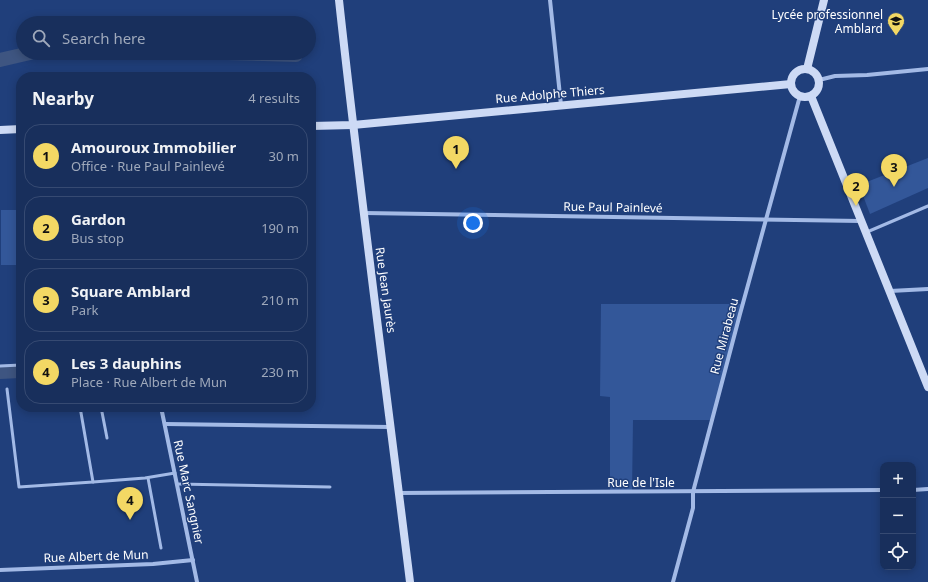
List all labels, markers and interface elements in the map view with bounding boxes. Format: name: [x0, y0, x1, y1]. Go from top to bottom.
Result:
place label: Lycée professionnel Amblard: [771, 6, 883, 37]
school or university icon: Lycée professionnel Amblard: [886, 11, 906, 36]
search box: [16, 16, 316, 60]
icon: search: [30, 27, 52, 49]
text: Search here: [62, 28, 145, 48]
street label: Rue Adolphe Thiers: [495, 81, 606, 107]
text: Nearby: [32, 87, 94, 110]
text: 4 results: [248, 89, 300, 107]
pin: 1: [443, 136, 469, 169]
text: Amouroux Immobilier: [71, 137, 236, 157]
text: 1: [42, 147, 50, 165]
text: 30 m: [269, 147, 299, 165]
pin: 3: [881, 154, 907, 187]
text: Office · Rue Paul Painlevé: [71, 157, 225, 175]
pin: 2: [843, 173, 869, 206]
street label: Rue Paul Painlevé: [563, 198, 663, 216]
text: Gardon: [71, 209, 126, 229]
your location: [463, 213, 483, 233]
text: 2: [42, 219, 50, 237]
text: 190 m: [261, 219, 299, 237]
text: Bus stop: [71, 229, 124, 247]
street label: Rue Jean Jaurès: [372, 246, 400, 334]
text: Square Amblard: [71, 281, 191, 301]
text: 3: [42, 291, 50, 309]
text: 210 m: [261, 291, 299, 309]
street label: Rue Mirabeau: [706, 296, 742, 376]
text: Park: [71, 301, 98, 319]
text: Les 3 dauphins: [71, 353, 181, 373]
text: 4: [42, 363, 50, 381]
text: 230 m: [261, 363, 299, 381]
text: Place · Rue Albert de Mun: [71, 373, 227, 391]
street label: Rue Marc Sangnier: [170, 438, 208, 546]
map controls: [880, 462, 916, 570]
button: +: [880, 462, 916, 498]
street label: Rue de l'Isle: [607, 474, 675, 491]
pin: 4: [117, 487, 143, 520]
button: −: [880, 498, 916, 534]
button: locate: [880, 534, 916, 570]
street label: Rue Albert de Mun: [43, 546, 149, 566]

